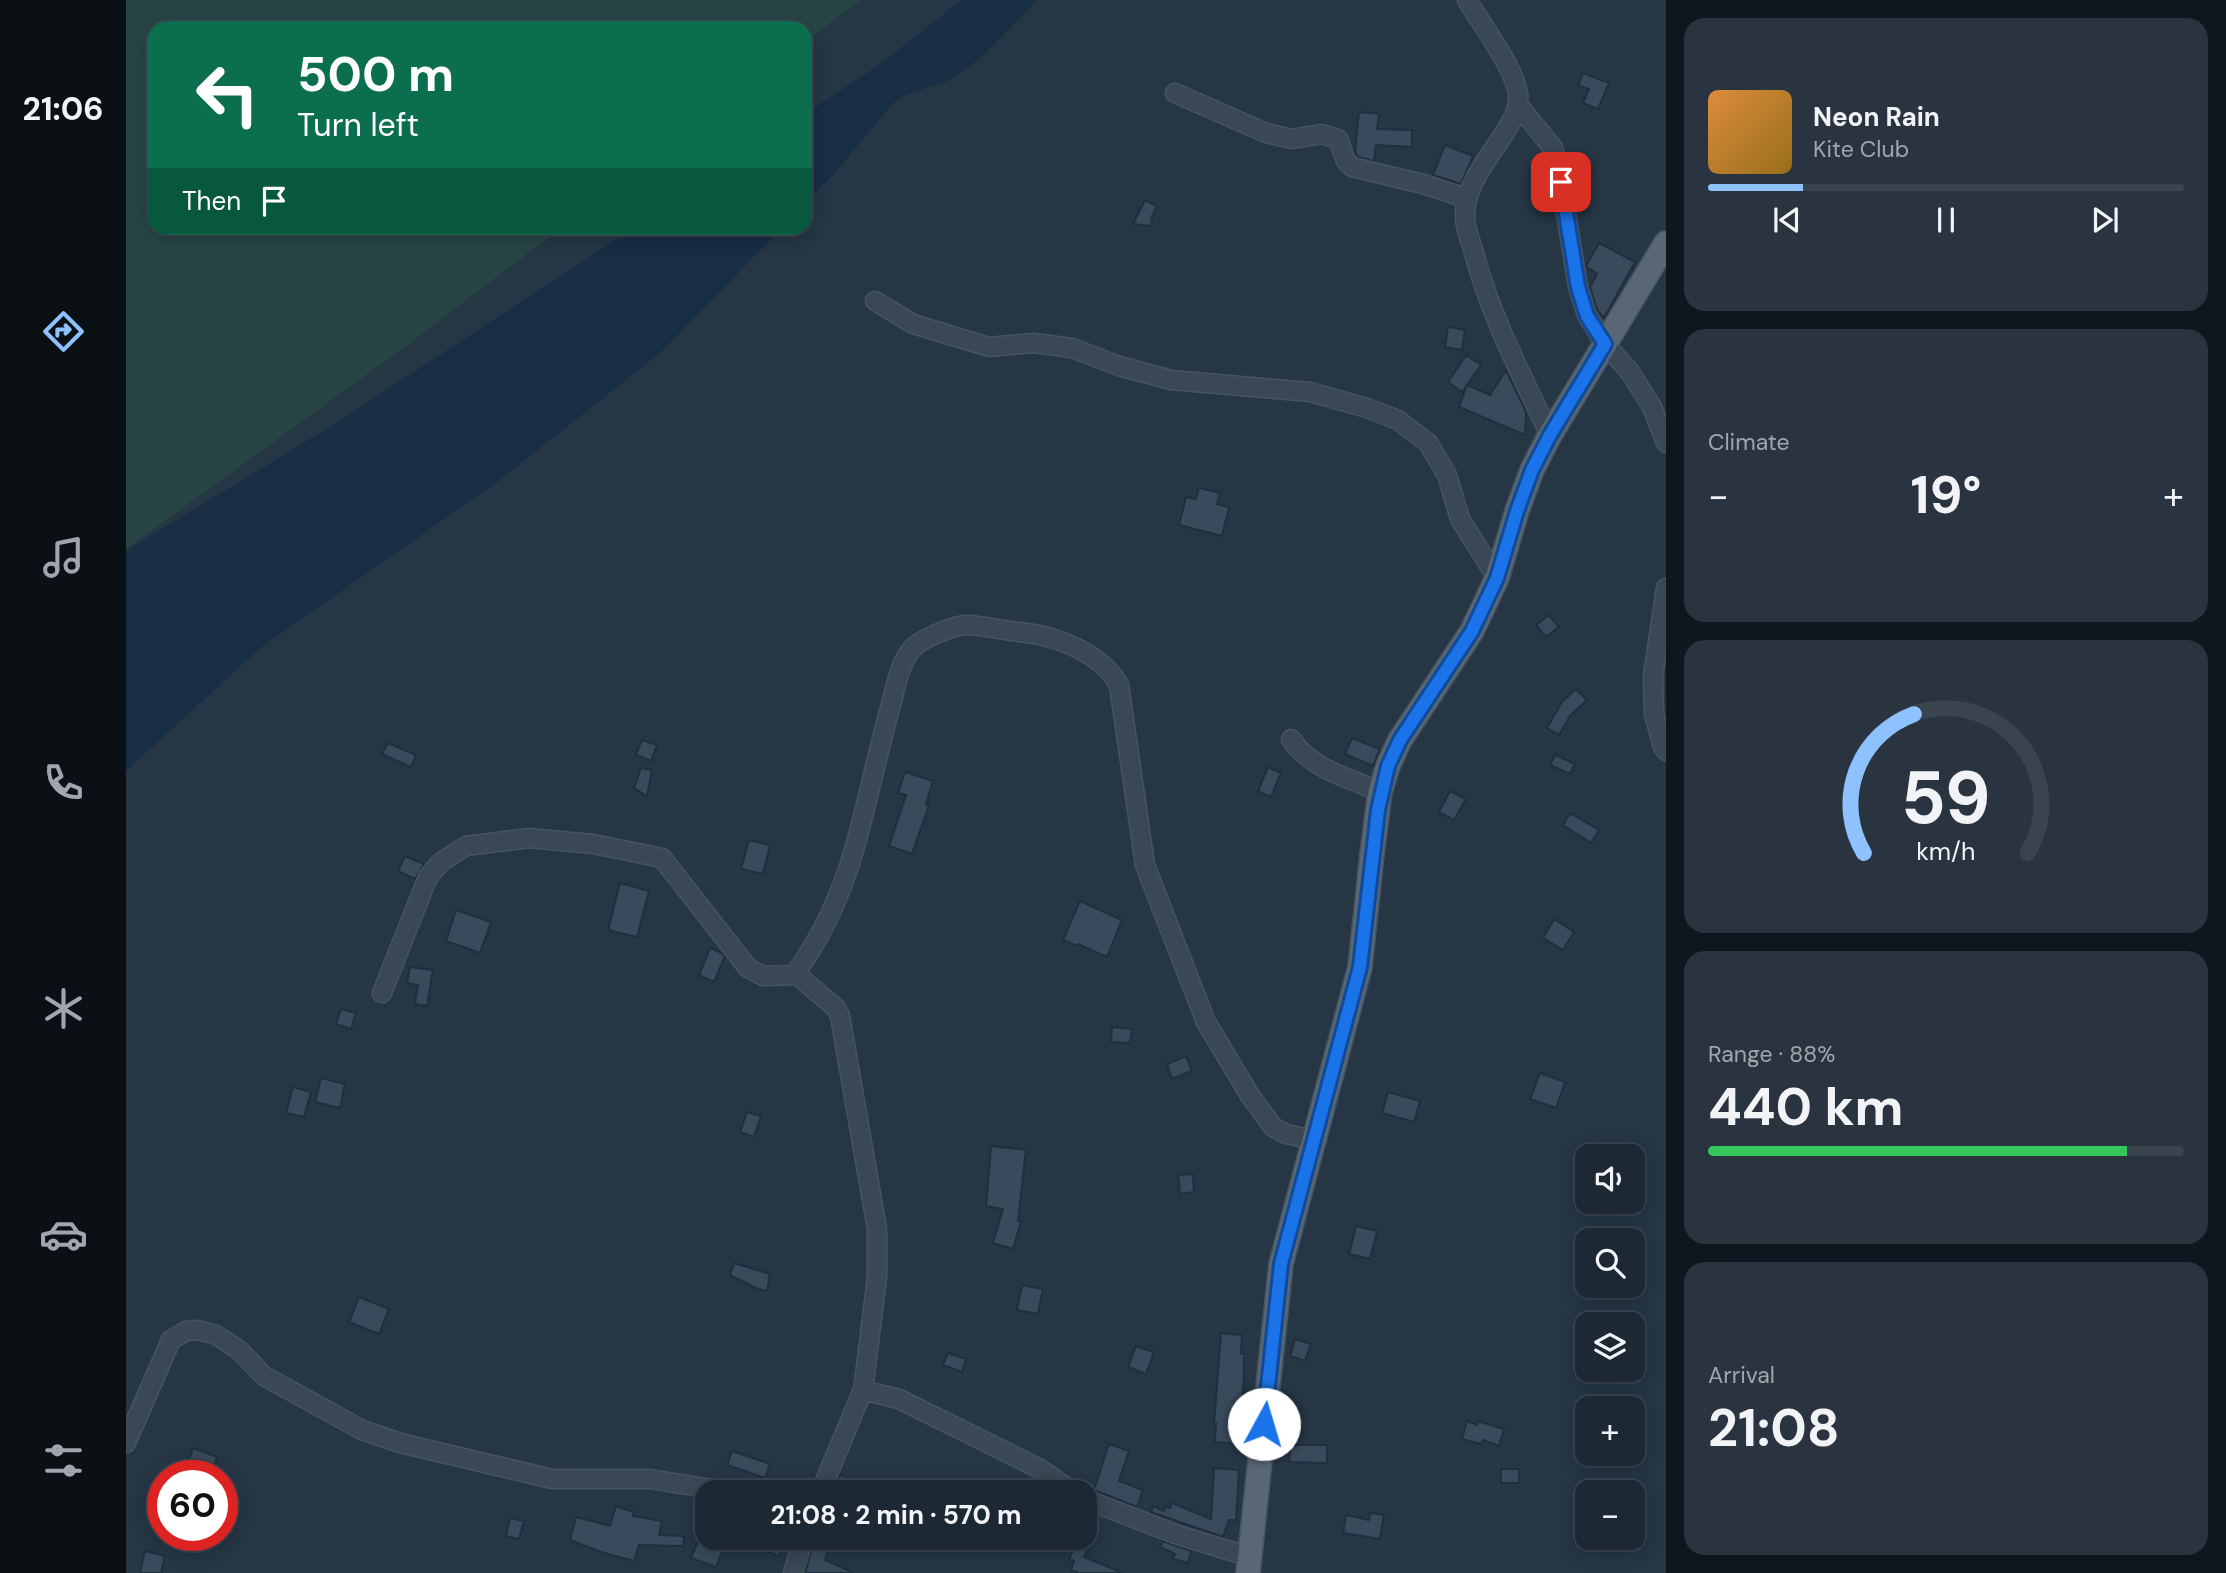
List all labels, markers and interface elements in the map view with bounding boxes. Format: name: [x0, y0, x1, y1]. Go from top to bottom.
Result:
text: 500 m: [297, 42, 454, 106]
icon: left: [182, 49, 273, 140]
text: 21:06: [22, 88, 104, 130]
text: Neon Rain: [1813, 100, 1940, 134]
text: Turn left: [297, 104, 419, 146]
text: Kite Club: [1813, 134, 1909, 164]
pin: [1531, 152, 1591, 212]
icon: arrive: [1542, 163, 1580, 201]
icon: arrive: [255, 182, 293, 220]
text: Then: [182, 184, 241, 218]
icon: previous: [1768, 201, 1806, 239]
icon: pause: [1927, 201, 1965, 239]
icon: next: [2086, 201, 2124, 239]
icon: directions: [39, 307, 88, 356]
text: Climate: [1708, 427, 1790, 457]
text: 19°: [1911, 461, 1981, 529]
text: −: [1708, 471, 1729, 521]
text: +: [2163, 471, 2184, 521]
icon: music: [39, 533, 88, 582]
text: 59: [1901, 751, 1991, 846]
icon: phone: [39, 758, 88, 807]
text: km/h: [1916, 834, 1976, 867]
icon: climate: [39, 984, 88, 1033]
text: Range · 88%: [1708, 1039, 1835, 1069]
text: 440 km: [1708, 1073, 1903, 1141]
map controls: [1575, 1144, 1645, 1550]
button: sound: [1575, 1144, 1645, 1214]
icon: car: [39, 1210, 88, 1259]
button: search: [1575, 1228, 1645, 1298]
button: layers: [1575, 1312, 1645, 1382]
text: Arrival: [1708, 1360, 1775, 1390]
position arrow: [1227, 1387, 1301, 1461]
text: 21:08: [1708, 1394, 1840, 1462]
button: +: [1575, 1396, 1645, 1466]
icon: filters: [39, 1436, 88, 1485]
speed limit sign: 60: [147, 1460, 238, 1551]
button: −: [1575, 1480, 1645, 1550]
text: 21:08 · 2 min · 570 m: [771, 1498, 1021, 1532]

